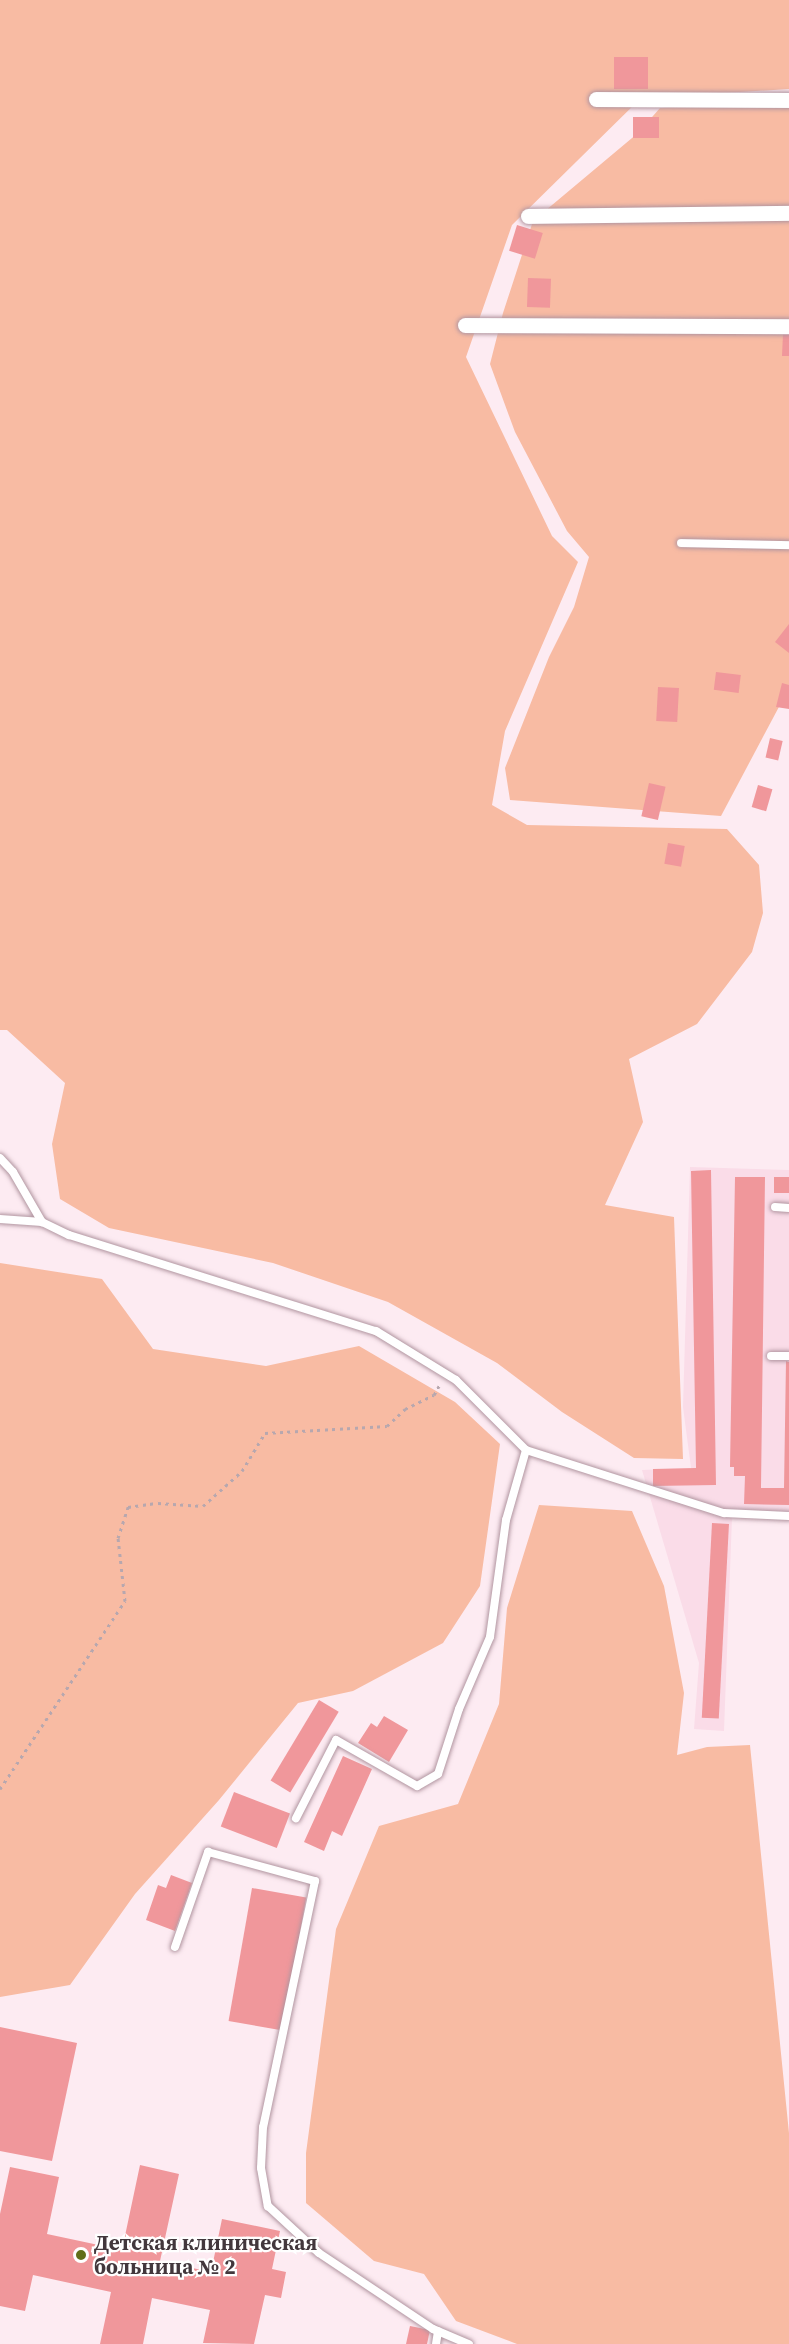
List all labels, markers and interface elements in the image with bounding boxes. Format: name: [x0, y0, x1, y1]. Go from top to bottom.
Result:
place label: Детская клиническая больница № 2: [94, 2230, 317, 2280]
marker: Детская клиническая больница № 2: [72, 2246, 90, 2264]

